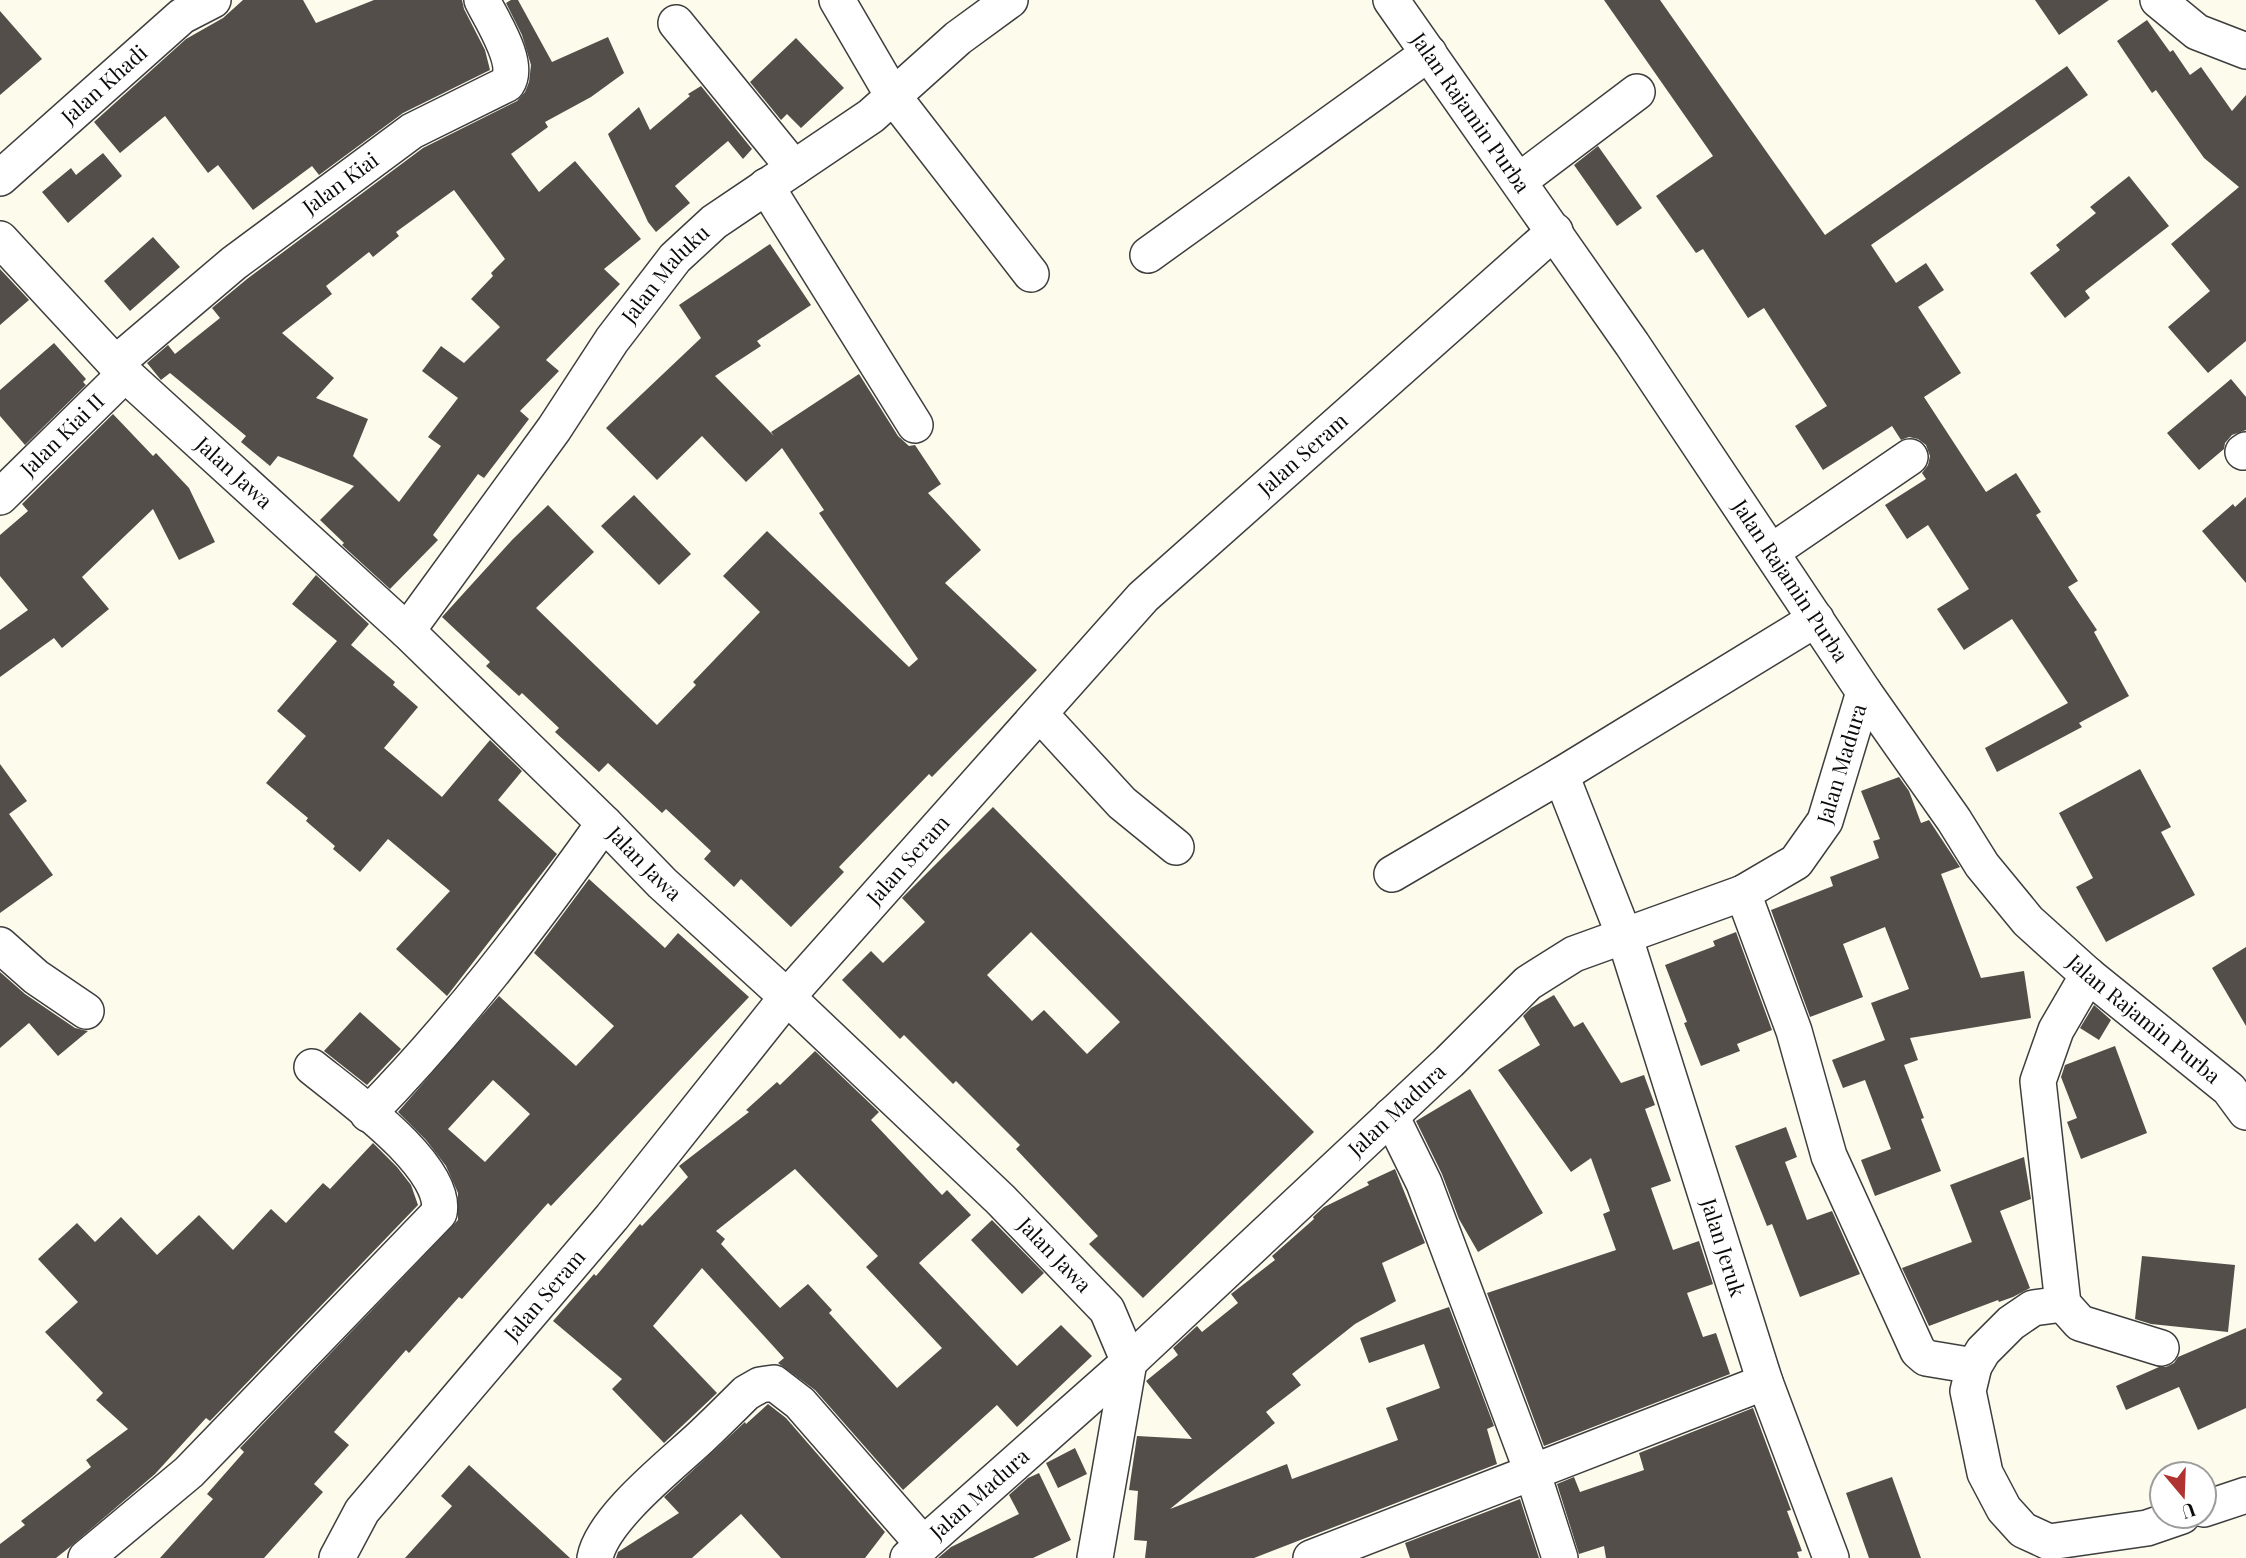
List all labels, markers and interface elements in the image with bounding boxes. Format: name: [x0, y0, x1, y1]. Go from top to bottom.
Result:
street label: Jalan Rajamin Purba: [1405, 25, 1538, 198]
street label: Jalan Khadi: [54, 38, 152, 130]
street label: Jalan Kiai: [295, 145, 383, 220]
street label: Jalan Maluku: [613, 217, 714, 329]
street label: Jalan Kiai II: [13, 386, 109, 482]
street label: Jalan Seram: [1250, 405, 1353, 501]
street label: Jalan Jawa: [190, 429, 280, 514]
street label: Jalan Rajamin Purba: [1727, 493, 1856, 667]
street label: Jalan Madura: [1809, 699, 1872, 828]
street label: Jalan Seram: [859, 808, 955, 911]
street label: Jalan Jawa: [602, 818, 689, 906]
street label: Jalan Rajamin Purba: [2062, 947, 2227, 1089]
street label: Jalan Madura: [1340, 1056, 1451, 1162]
street label: Jalan Jeruk: [1696, 1194, 1753, 1300]
street label: Jalan Jawa: [1012, 1209, 1099, 1298]
street label: Jalan Seram: [496, 1242, 591, 1347]
street label: Jalan Madura: [922, 1441, 1035, 1545]
north arrow: [2148, 1460, 2218, 1530]
text: U: [2178, 1498, 2199, 1526]

